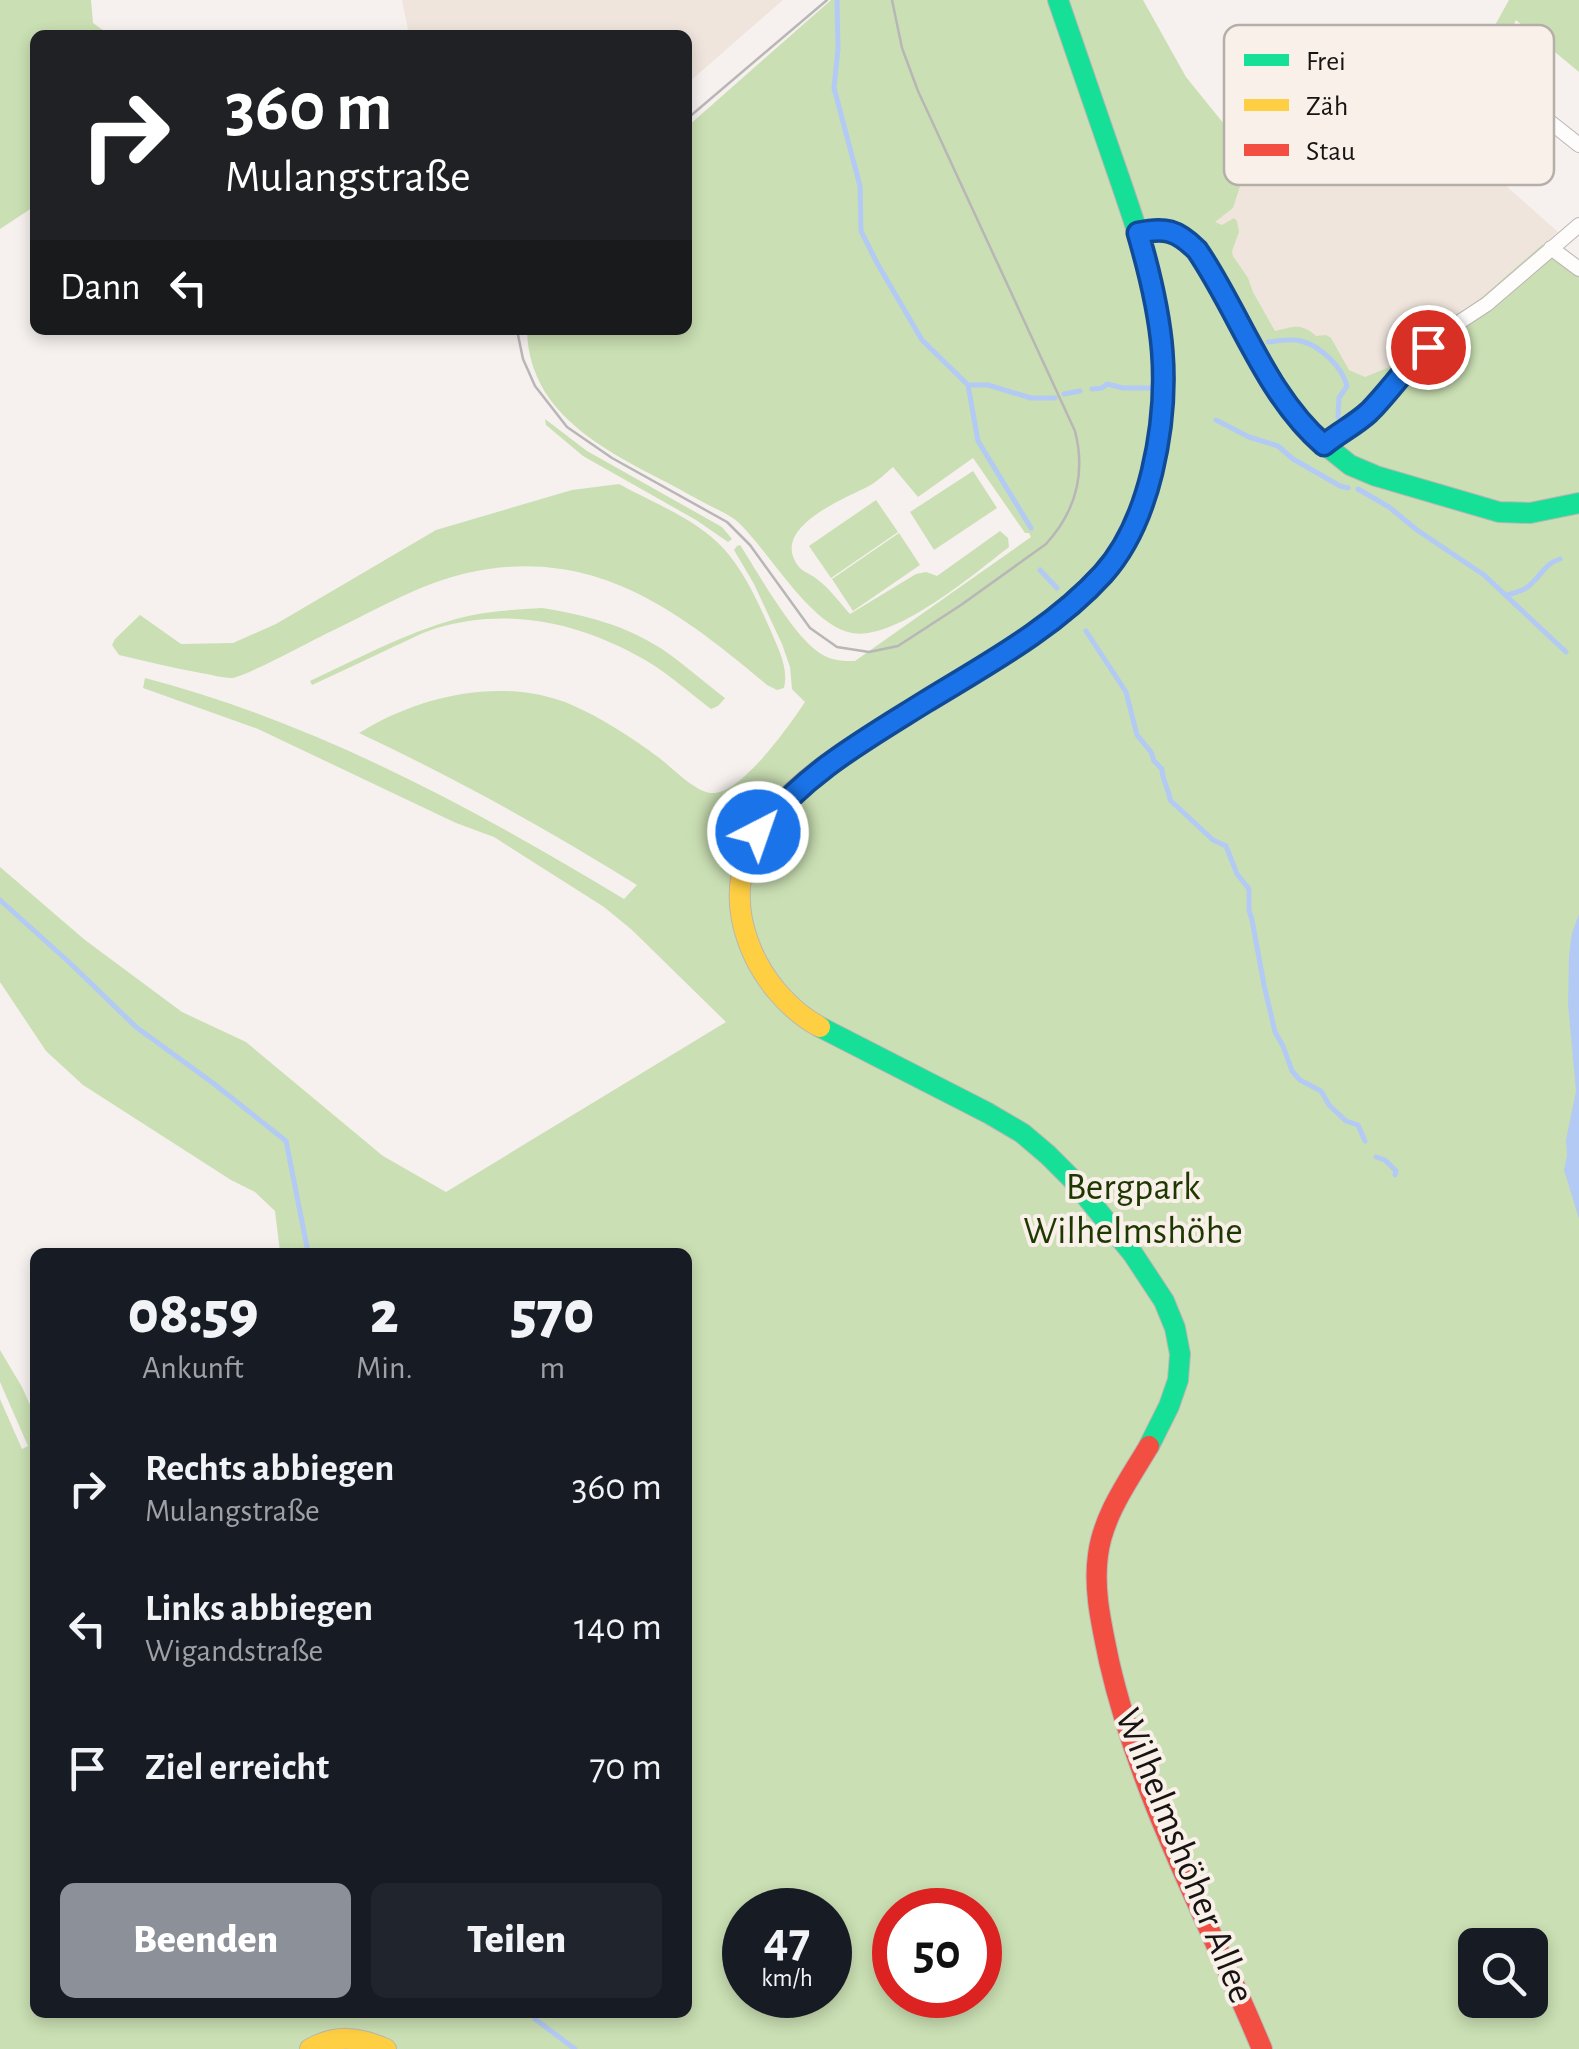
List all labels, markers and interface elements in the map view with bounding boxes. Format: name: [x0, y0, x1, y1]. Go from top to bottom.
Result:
legend: [1224, 25, 1554, 185]
text: Frei: [1306, 48, 1346, 76]
icon: right: [60, 70, 190, 200]
text: 360 m: [225, 73, 393, 143]
text: Zäh: [1306, 93, 1348, 121]
text: Stau: [1306, 138, 1355, 166]
text: Mulangstraße: [225, 155, 471, 200]
icon: left: [161, 260, 216, 315]
text: Dann: [60, 269, 141, 307]
pin: [1386, 305, 1471, 390]
icon: arrive: [1401, 320, 1456, 375]
position arrow: [706, 780, 810, 884]
park label: Bergpark Wilhelmshöhe: [1023, 1169, 1243, 1251]
text: 08:59: [128, 1284, 258, 1344]
text: 2: [370, 1284, 399, 1344]
text: 570: [511, 1284, 594, 1344]
text: Ankunft: [142, 1352, 244, 1384]
text: Min.: [356, 1352, 413, 1384]
text: m: [540, 1352, 565, 1384]
text: Rechts abbiegen: [145, 1450, 394, 1488]
icon: right: [60, 1461, 115, 1516]
text: 360 m: [572, 1469, 662, 1507]
text: Mulangstraße: [145, 1495, 320, 1527]
text: Links abbiegen: [145, 1590, 373, 1628]
icon: left: [60, 1601, 115, 1656]
text: 140 m: [574, 1609, 662, 1647]
text: Wigandstraße: [145, 1635, 323, 1667]
street label: Wilhelmshöher Allee: [1108, 1703, 1260, 2009]
icon: arrive: [60, 1741, 115, 1796]
text: Ziel erreicht: [145, 1749, 329, 1787]
text: 70 m: [589, 1749, 662, 1787]
button: Beenden: [60, 1883, 351, 1998]
button: Teilen: [371, 1883, 662, 1998]
speed limit sign: 50: [872, 1888, 1002, 2018]
text: 47: [764, 1916, 810, 1966]
map controls: [1458, 1928, 1548, 2018]
button: search: [1458, 1928, 1548, 2018]
text: km/h: [761, 1966, 813, 1991]

